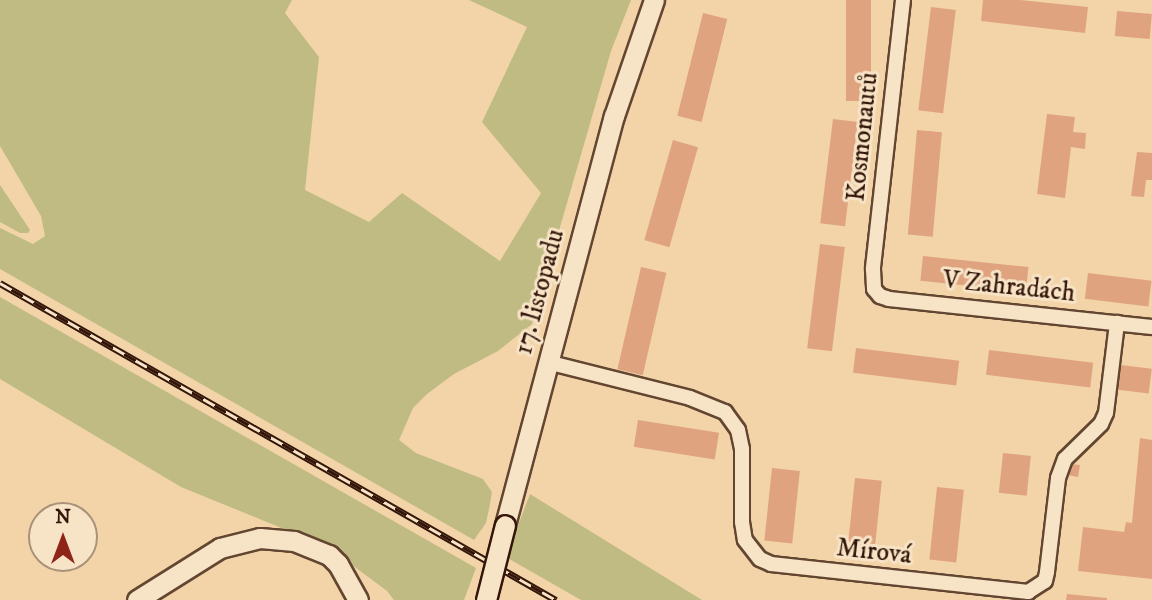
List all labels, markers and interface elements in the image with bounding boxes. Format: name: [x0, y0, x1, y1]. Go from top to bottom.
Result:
street label: Kosmonautů: [841, 71, 885, 203]
street label: 17. listopadu: [508, 226, 572, 358]
street label: V Zahradách: [941, 265, 1077, 309]
north arrow: [28, 502, 98, 572]
text: N: [55, 506, 71, 529]
street label: Mírová: [835, 533, 913, 571]

